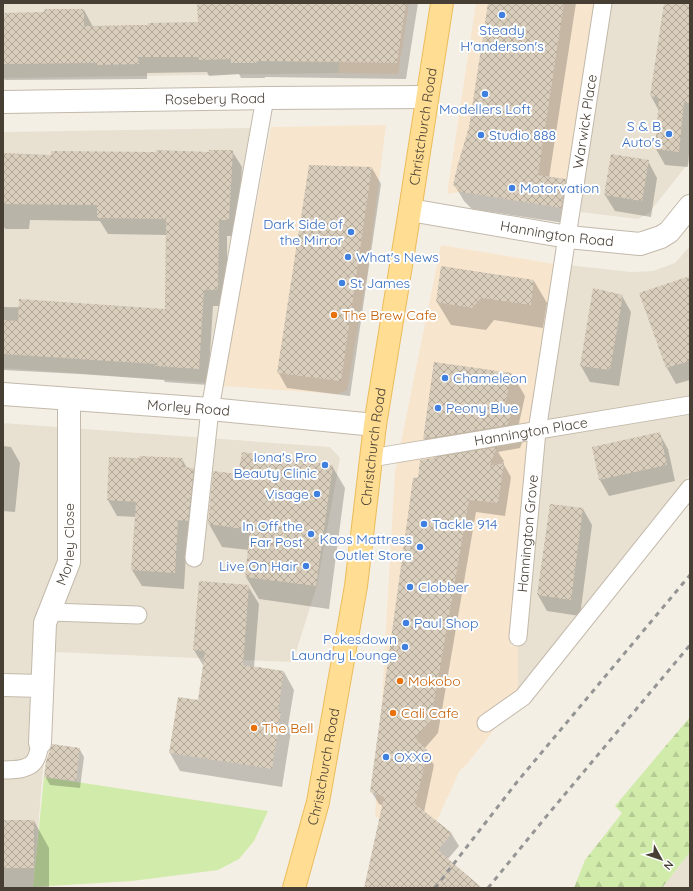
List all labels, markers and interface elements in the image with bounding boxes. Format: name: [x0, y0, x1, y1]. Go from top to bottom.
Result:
marker: Steady H'anderson's: [497, 10, 507, 20]
place label: Steady H'anderson's: [460, 21, 544, 55]
street label: Christchurch Road: [405, 66, 441, 187]
street label: Warwick Place: [569, 73, 601, 170]
street label: Rosebery Road: [165, 89, 265, 109]
marker: Modellers Loft: [480, 89, 490, 99]
place label: Modellers Loft: [439, 100, 531, 118]
place label: S & B Auto's: [622, 117, 661, 151]
place label: Studio 888: [489, 126, 556, 144]
marker: S & B Auto's: [664, 129, 674, 139]
marker: Studio 888: [476, 130, 486, 140]
place label: Motorvation: [520, 179, 599, 197]
marker: Motorvation: [507, 183, 517, 193]
place label: Dark Side of the Mirror: [263, 215, 344, 249]
street label: Hannington Road: [499, 217, 615, 250]
marker: Dark Side of the Mirror: [346, 227, 356, 237]
place label: What's News: [356, 248, 439, 266]
marker: What's News: [343, 252, 353, 262]
place label: St James: [350, 274, 410, 292]
marker: St James: [337, 278, 347, 288]
place label: The Brew Cafe: [342, 306, 437, 324]
marker: The Brew Cafe: [329, 310, 339, 320]
place label: Chameleon: [453, 369, 527, 387]
marker: Chameleon: [440, 373, 450, 383]
street label: Christchurch Road: [357, 386, 390, 507]
street label: Morley Road: [147, 395, 231, 420]
place label: Peony Blue: [446, 399, 519, 417]
marker: Peony Blue: [433, 403, 443, 413]
street label: Hannington Place: [473, 413, 589, 450]
place label: Iona's Pro Beauty Clinic: [233, 448, 317, 482]
marker: Iona's Pro Beauty Clinic: [320, 460, 330, 470]
street label: Hannington Grove: [513, 474, 542, 593]
place label: Visage: [265, 485, 309, 503]
marker: Visage: [312, 489, 322, 499]
street label: Morley Close: [52, 503, 78, 588]
place label: Tackle 914: [432, 515, 497, 533]
place label: In Off the Far Post: [242, 517, 303, 551]
marker: Tackle 914: [419, 519, 429, 529]
marker: In Off the Far Post: [306, 529, 316, 539]
place label: Kaos Mattress Outlet Store: [320, 530, 412, 564]
marker: Kaos Mattress Outlet Store: [415, 542, 425, 552]
place label: Live On Hair: [219, 557, 299, 575]
marker: Live On Hair: [301, 561, 311, 571]
place label: Clobber: [418, 578, 470, 596]
marker: Clobber: [405, 582, 415, 592]
place label: Paul Shop: [414, 614, 478, 632]
marker: Paul Shop: [401, 618, 411, 628]
place label: Pokesdown Laundry Lounge: [291, 630, 397, 664]
marker: Pokesdown Laundry Lounge: [400, 642, 410, 652]
place label: Mokobo: [408, 672, 461, 690]
marker: Mokobo: [395, 676, 405, 686]
place label: Cali Cafe: [401, 704, 459, 722]
street label: Christchurch Road: [303, 707, 343, 827]
marker: Cali Cafe: [388, 708, 398, 718]
place label: The Bell: [262, 719, 314, 737]
marker: The Bell: [249, 723, 259, 733]
place label: OXXO: [394, 748, 432, 766]
marker: OXXO: [381, 752, 391, 762]
north arrow: [641, 839, 681, 879]
text: N: [661, 858, 677, 873]

